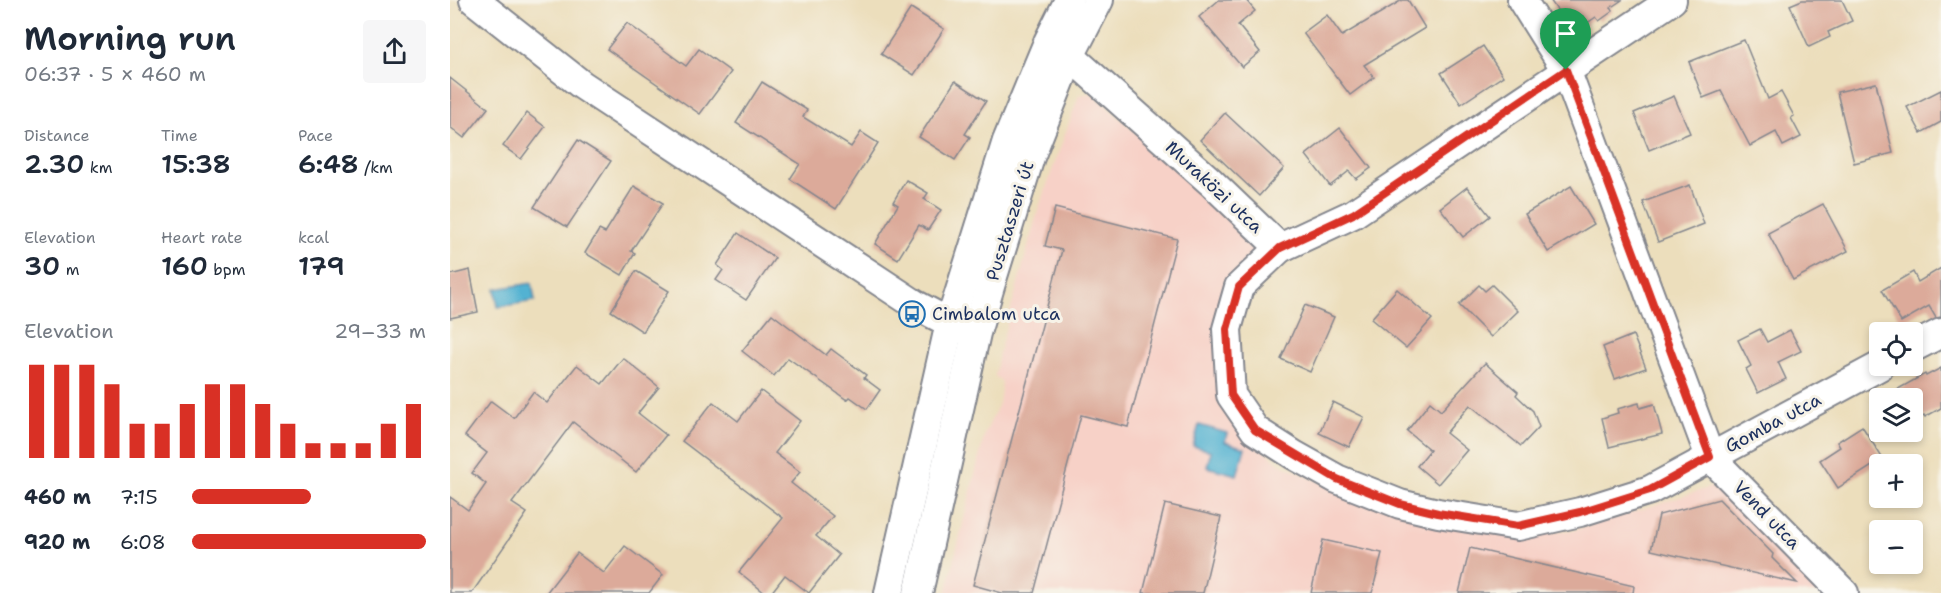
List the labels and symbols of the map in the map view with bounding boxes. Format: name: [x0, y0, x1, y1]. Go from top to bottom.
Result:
pin: [1540, 8, 1591, 70]
street label: Muraközi utca: [1160, 136, 1268, 238]
street label: Pusztaszeri út: [980, 158, 1040, 284]
bus stop icon: Cimbalom utca: [897, 299, 927, 329]
place label: Cimbalom utca: [932, 302, 1060, 326]
street label: Gomba utca: [1721, 388, 1825, 458]
street label: Vend utca: [1728, 475, 1806, 555]

